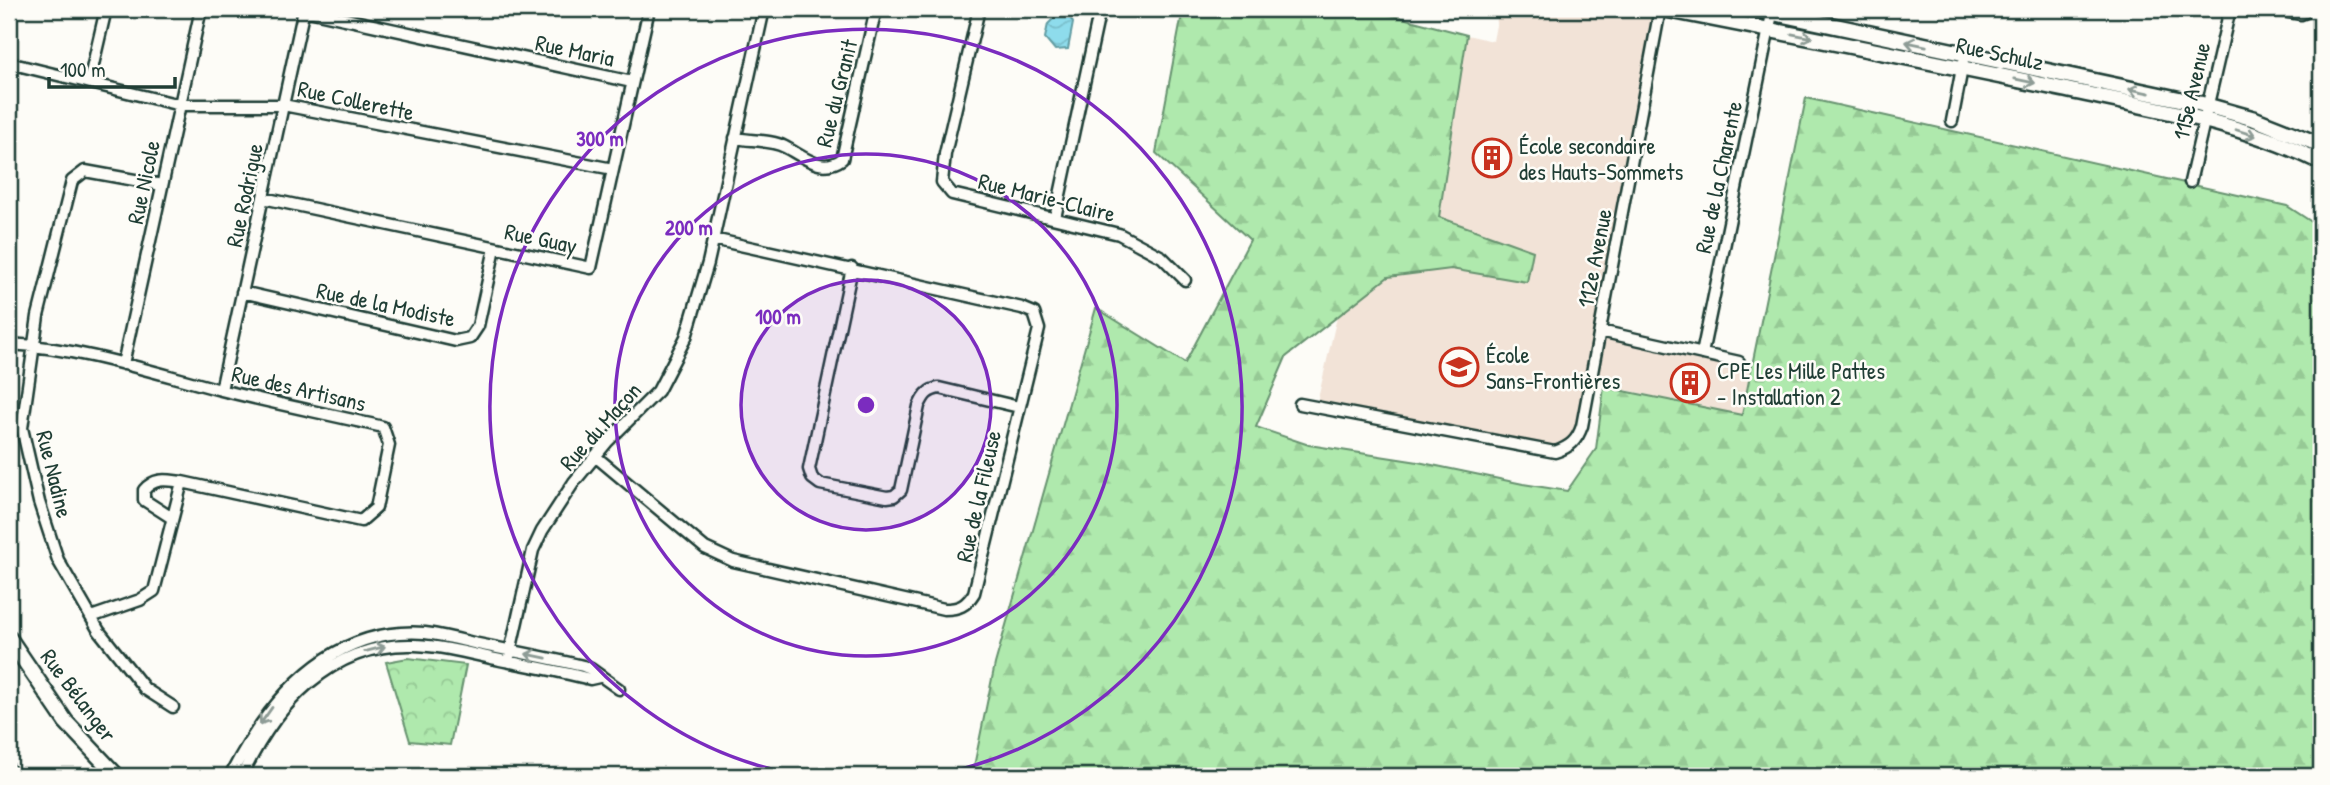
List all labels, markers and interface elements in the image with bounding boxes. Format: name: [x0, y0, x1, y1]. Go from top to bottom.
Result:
street label: Rue Maria: [533, 27, 617, 73]
street label: Rue Schulz: [1954, 29, 2047, 77]
one-way arrow: [1790, 30, 1813, 44]
street label: Rue du Granit: [808, 35, 865, 150]
one-way arrow: [1905, 36, 1928, 50]
street label: 115e Avenue: [2165, 39, 2217, 143]
scale bar: [49, 46, 175, 90]
text: 100 m: [60, 55, 106, 84]
street label: Rue Collerette: [295, 73, 417, 127]
one-way arrow: [2013, 75, 2036, 89]
one-way arrow: [2128, 83, 2151, 97]
street label: Rue de la Charente: [1687, 98, 1749, 256]
text: 300 m: [576, 124, 624, 153]
one-way arrow: [2235, 128, 2257, 140]
place label: École secondaire des Hauts-Sommets: [1519, 130, 1683, 187]
street label: Rue Nicole: [119, 137, 167, 227]
building icon: École secondaire des Hauts-Sommets: [1471, 137, 1513, 179]
street label: Rue Rodrigue: [218, 140, 270, 250]
street label: Rue Marie-Claire: [975, 165, 1119, 229]
street label: 112e Avenue: [1569, 206, 1619, 310]
text: 200 m: [665, 213, 713, 242]
street label: Rue Guay: [502, 215, 580, 261]
street label: Rue de la Modiste: [314, 274, 458, 334]
text: 100 m: [755, 302, 801, 331]
place label: École Sans-Frontières: [1486, 339, 1620, 396]
school or university icon: École Sans-Frontières: [1438, 346, 1480, 388]
place label: CPE Les Mille Pattes - Installation 2: [1717, 355, 1885, 412]
street label: Rue des Artisans: [229, 358, 369, 419]
building icon: CPE Les Mille Pattes - Installation 2: [1669, 362, 1711, 404]
street label: Rue du Maçon: [552, 375, 648, 477]
centre of rings: [854, 393, 878, 417]
street label: Rue Nadine: [29, 427, 81, 521]
street label: Rue de la Fileuse: [948, 427, 1008, 565]
street label: Rue Bélanger: [34, 642, 124, 748]
one-way arrow: [363, 642, 386, 655]
one-way arrow: [525, 648, 548, 662]
one-way arrow: [259, 706, 273, 725]

